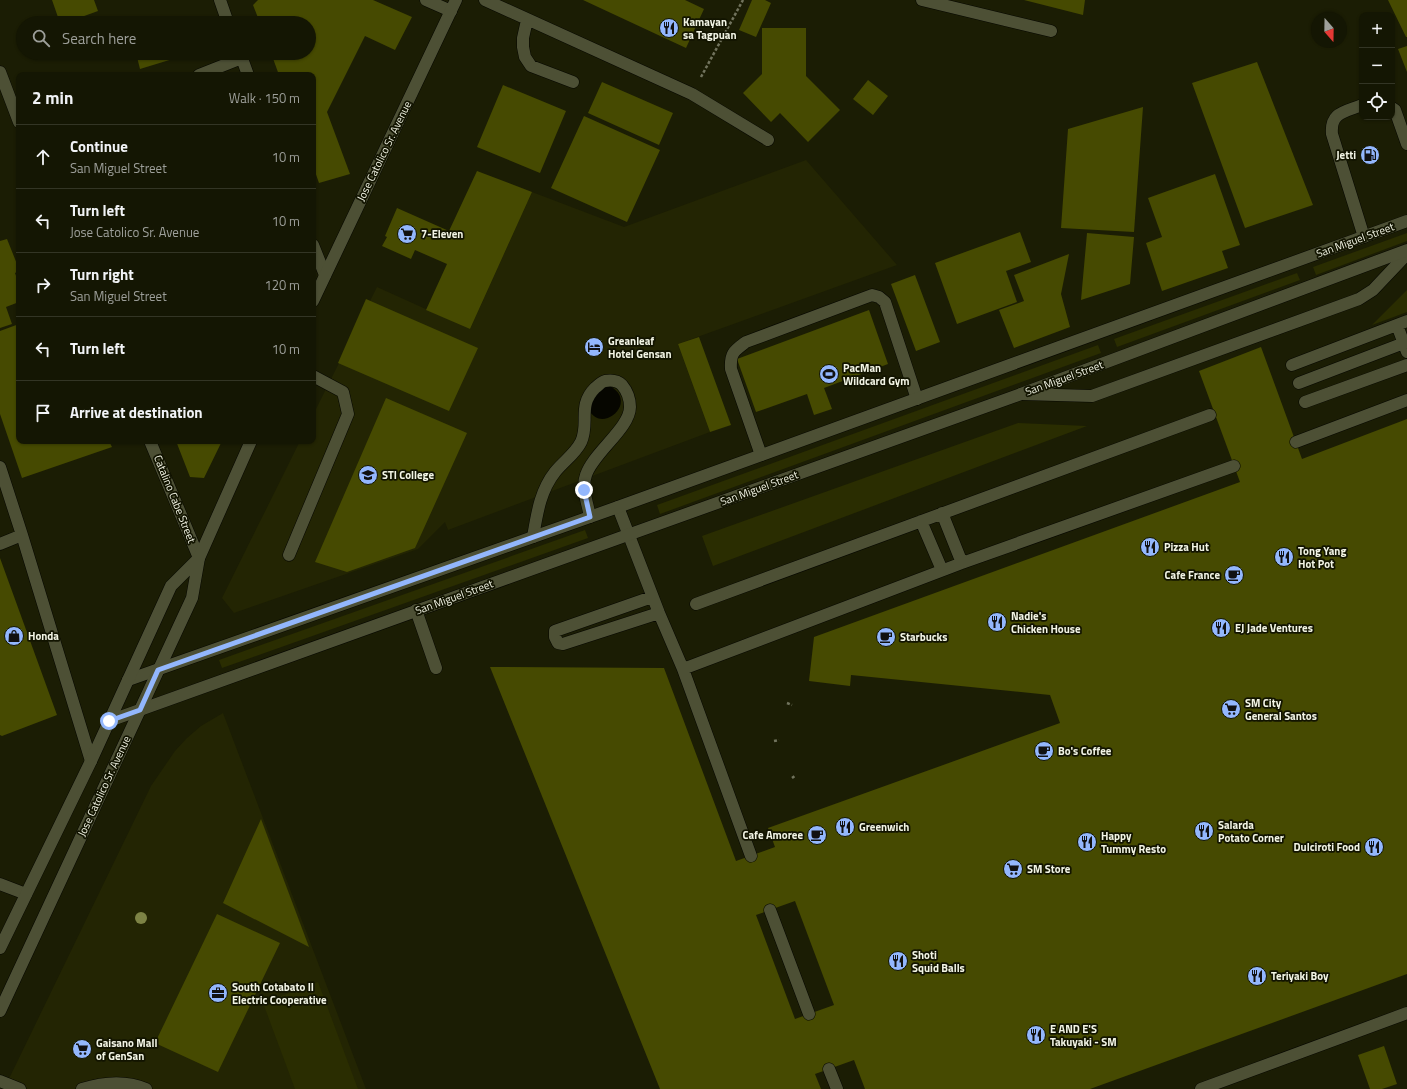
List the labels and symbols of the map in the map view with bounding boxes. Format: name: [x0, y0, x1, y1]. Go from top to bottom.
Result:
north arrow: [1311, 12, 1347, 48]
place label: Kamayan sa Tagpuan: [683, 14, 737, 43]
restaurant icon: Kamayan sa Tagpuan: [658, 17, 680, 39]
street label: Jose Catolico Sr. Avenue: [353, 98, 415, 204]
fuel station icon: Jetti: [1359, 144, 1381, 166]
place label: Jetti: [1336, 147, 1356, 163]
street label: San Miguel Street: [1314, 218, 1396, 262]
supermarket icon: 7-Eleven: [396, 223, 418, 245]
place label: 7-Eleven: [421, 226, 463, 242]
place label: Greanleaf Hotel Gensan: [608, 333, 672, 362]
hotel icon: Greanleaf Hotel Gensan: [583, 336, 605, 358]
street label: San Miguel Street: [1023, 356, 1105, 400]
place label: PacMan Wildcard Gym: [843, 360, 910, 389]
sports icon: PacMan Wildcard Gym: [818, 363, 840, 385]
street label: Catalino Cabe Street: [150, 453, 200, 545]
school or university icon: STI College: [357, 464, 379, 486]
street label: San Miguel Street: [718, 466, 800, 510]
place label: STI College: [382, 467, 434, 483]
route end: [575, 481, 593, 499]
restaurant icon: Pizza Hut: [1139, 536, 1161, 558]
place label: Pizza Hut: [1164, 539, 1209, 555]
place label: Tong Yang Hot Pot: [1298, 543, 1346, 572]
restaurant icon: Tong Yang Hot Pot: [1273, 546, 1295, 568]
cafe icon: Cafe France: [1223, 564, 1245, 586]
place label: Cafe France: [1165, 567, 1220, 583]
street label: San Miguel Street: [413, 575, 495, 619]
place label: Nadie's Chicken House: [1011, 608, 1081, 637]
restaurant icon: Nadie's Chicken House: [986, 611, 1008, 633]
restaurant icon: EJ Jade Ventures: [1210, 617, 1232, 639]
place label: EJ Jade Ventures: [1235, 620, 1313, 636]
shop icon: Honda: [3, 625, 25, 647]
cafe icon: Starbucks: [875, 626, 897, 648]
place label: Honda: [28, 628, 59, 644]
place label: Starbucks: [900, 629, 947, 645]
place label: SM City General Santos: [1245, 695, 1317, 724]
supermarket icon: SM City General Santos: [1220, 698, 1242, 720]
route start: [100, 712, 118, 730]
street label: Jose Catolico Sr. Avenue: [74, 733, 135, 839]
cafe icon: Bo's Coffee: [1033, 740, 1055, 762]
place label: Bo's Coffee: [1058, 743, 1112, 759]
restaurant icon: Greenwich: [834, 816, 856, 838]
place label: Salarda Potato Corner: [1218, 817, 1284, 846]
place label: Greenwich: [859, 819, 909, 835]
restaurant icon: Salarda Potato Corner: [1193, 820, 1215, 842]
cafe icon: Cafe Amoree: [806, 824, 828, 846]
place label: Cafe Amoree: [742, 827, 803, 843]
place label: Happy Tummy Resto: [1101, 828, 1166, 857]
restaurant icon: Happy Tummy Resto: [1076, 831, 1098, 853]
restaurant icon: Dulciroti Food: [1363, 836, 1385, 858]
place label: Dulciroti Food: [1294, 839, 1360, 855]
supermarket icon: SM Store: [1002, 858, 1024, 880]
place label: SM Store: [1027, 861, 1071, 877]
place label: Shoti Squid Balls: [912, 947, 965, 976]
restaurant icon: Shoti Squid Balls: [887, 950, 909, 972]
restaurant icon: Teriyaki Boy: [1246, 965, 1268, 987]
place label: Teriyaki Boy: [1271, 968, 1329, 984]
place label: South Cotabato II Electric Cooperative: [232, 979, 327, 1008]
office icon: South Cotabato II Electric Cooperative: [207, 982, 229, 1004]
place label: E AND E'S Takuyaki - SM: [1050, 1021, 1117, 1050]
restaurant icon: E AND E'S Takuyaki - SM: [1025, 1024, 1047, 1046]
place label: Gaisano Mall of GenSan: [96, 1035, 157, 1064]
supermarket icon: Gaisano Mall of GenSan: [71, 1038, 93, 1060]

